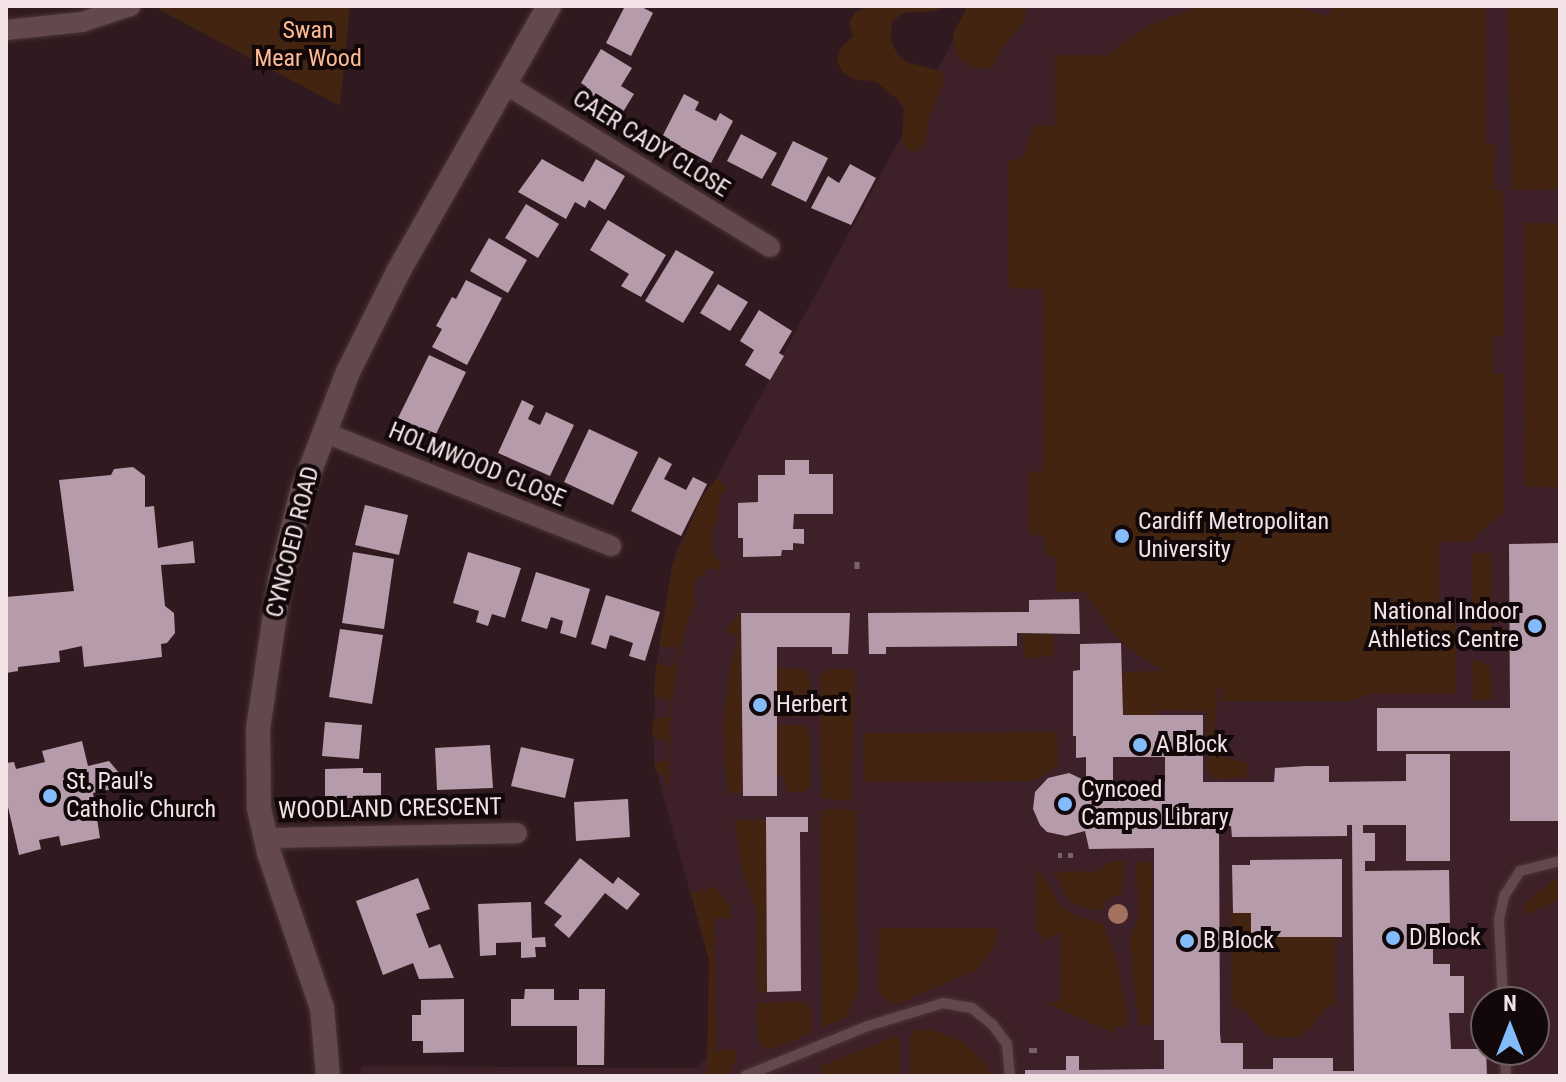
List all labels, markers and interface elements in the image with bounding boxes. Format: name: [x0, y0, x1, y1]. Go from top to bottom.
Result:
park label: Swan Mear Wood: [254, 17, 362, 73]
street label: CAER CADY CLOSE: [567, 84, 735, 204]
street label: HOLMWOOD CLOSE: [384, 416, 570, 514]
street label: CYNCOED ROAD: [260, 463, 326, 621]
place label: Cardiff Metropolitan University: [1138, 508, 1329, 564]
marker: Cardiff Metropolitan University: [1113, 527, 1131, 545]
place label: National Indoor Athletics Centre: [1368, 598, 1519, 654]
marker: National Indoor Athletics Centre: [1526, 617, 1544, 635]
place label: Herbert: [776, 691, 848, 719]
marker: Herbert: [751, 696, 769, 714]
place label: A Block: [1156, 731, 1228, 759]
marker: A Block: [1131, 736, 1149, 754]
place label: St. Paul's Catholic Church: [66, 768, 216, 824]
place label: Cyncoed Campus Library: [1081, 776, 1229, 832]
marker: St. Paul's Catholic Church: [41, 787, 59, 805]
street label: WOODLAND CRESCENT: [278, 793, 502, 825]
marker: Cyncoed Campus Library: [1056, 795, 1074, 813]
place label: D Block: [1409, 924, 1481, 952]
place label: B Block: [1203, 927, 1274, 955]
marker: D Block: [1384, 929, 1402, 947]
marker: B Block: [1178, 932, 1196, 950]
north arrow: [1470, 986, 1550, 1066]
text: N: [1503, 991, 1517, 1016]

